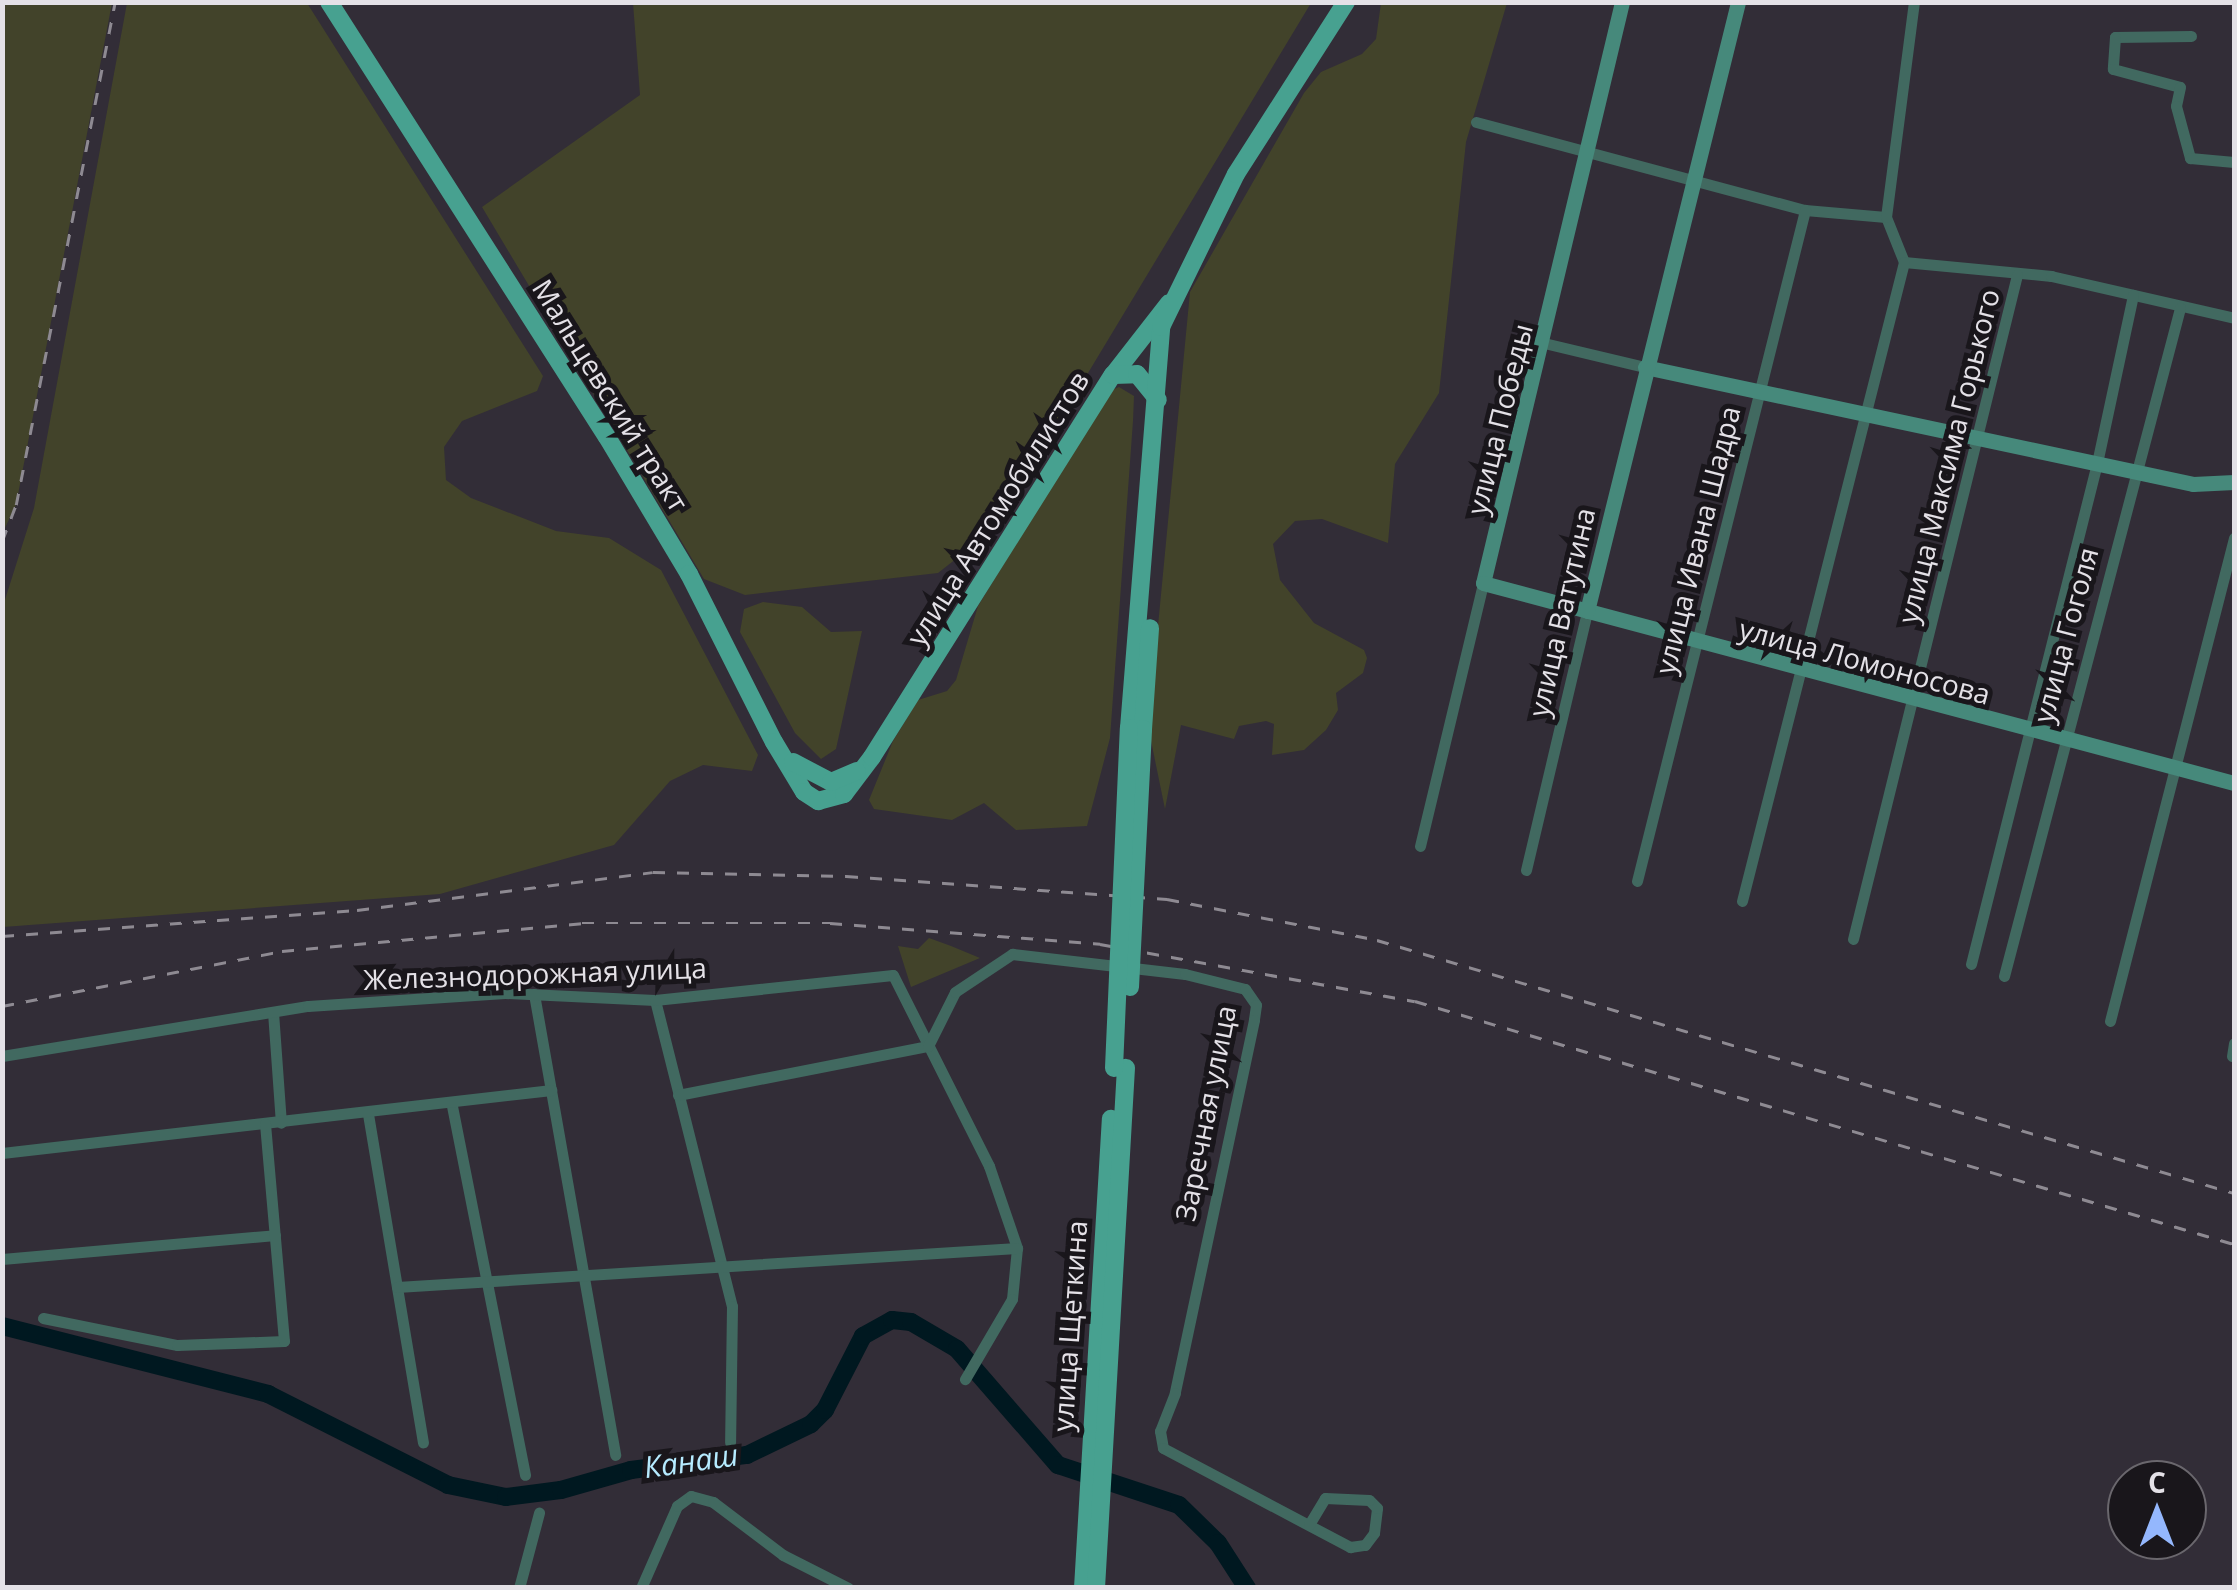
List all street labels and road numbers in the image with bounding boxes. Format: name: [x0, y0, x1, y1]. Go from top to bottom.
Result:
street label: Мальцевский тракт: [526, 273, 696, 517]
street label: улица Максима Горького: [1890, 285, 2006, 627]
street label: улица Победы: [1459, 320, 1539, 518]
street label: улица Автомобилистов: [899, 365, 1095, 651]
street label: улица Ивана Шадра: [1647, 403, 1747, 677]
street label: улица Ватутина: [1521, 504, 1601, 720]
street label: улица Гоголя: [2025, 544, 2105, 726]
street label: улица Ломоносова: [1736, 611, 1994, 711]
street label: Железнодорожная улица: [363, 950, 707, 996]
street label: Заречная улица: [1168, 1002, 1242, 1224]
street label: улица Щеткина: [1045, 1219, 1093, 1433]

